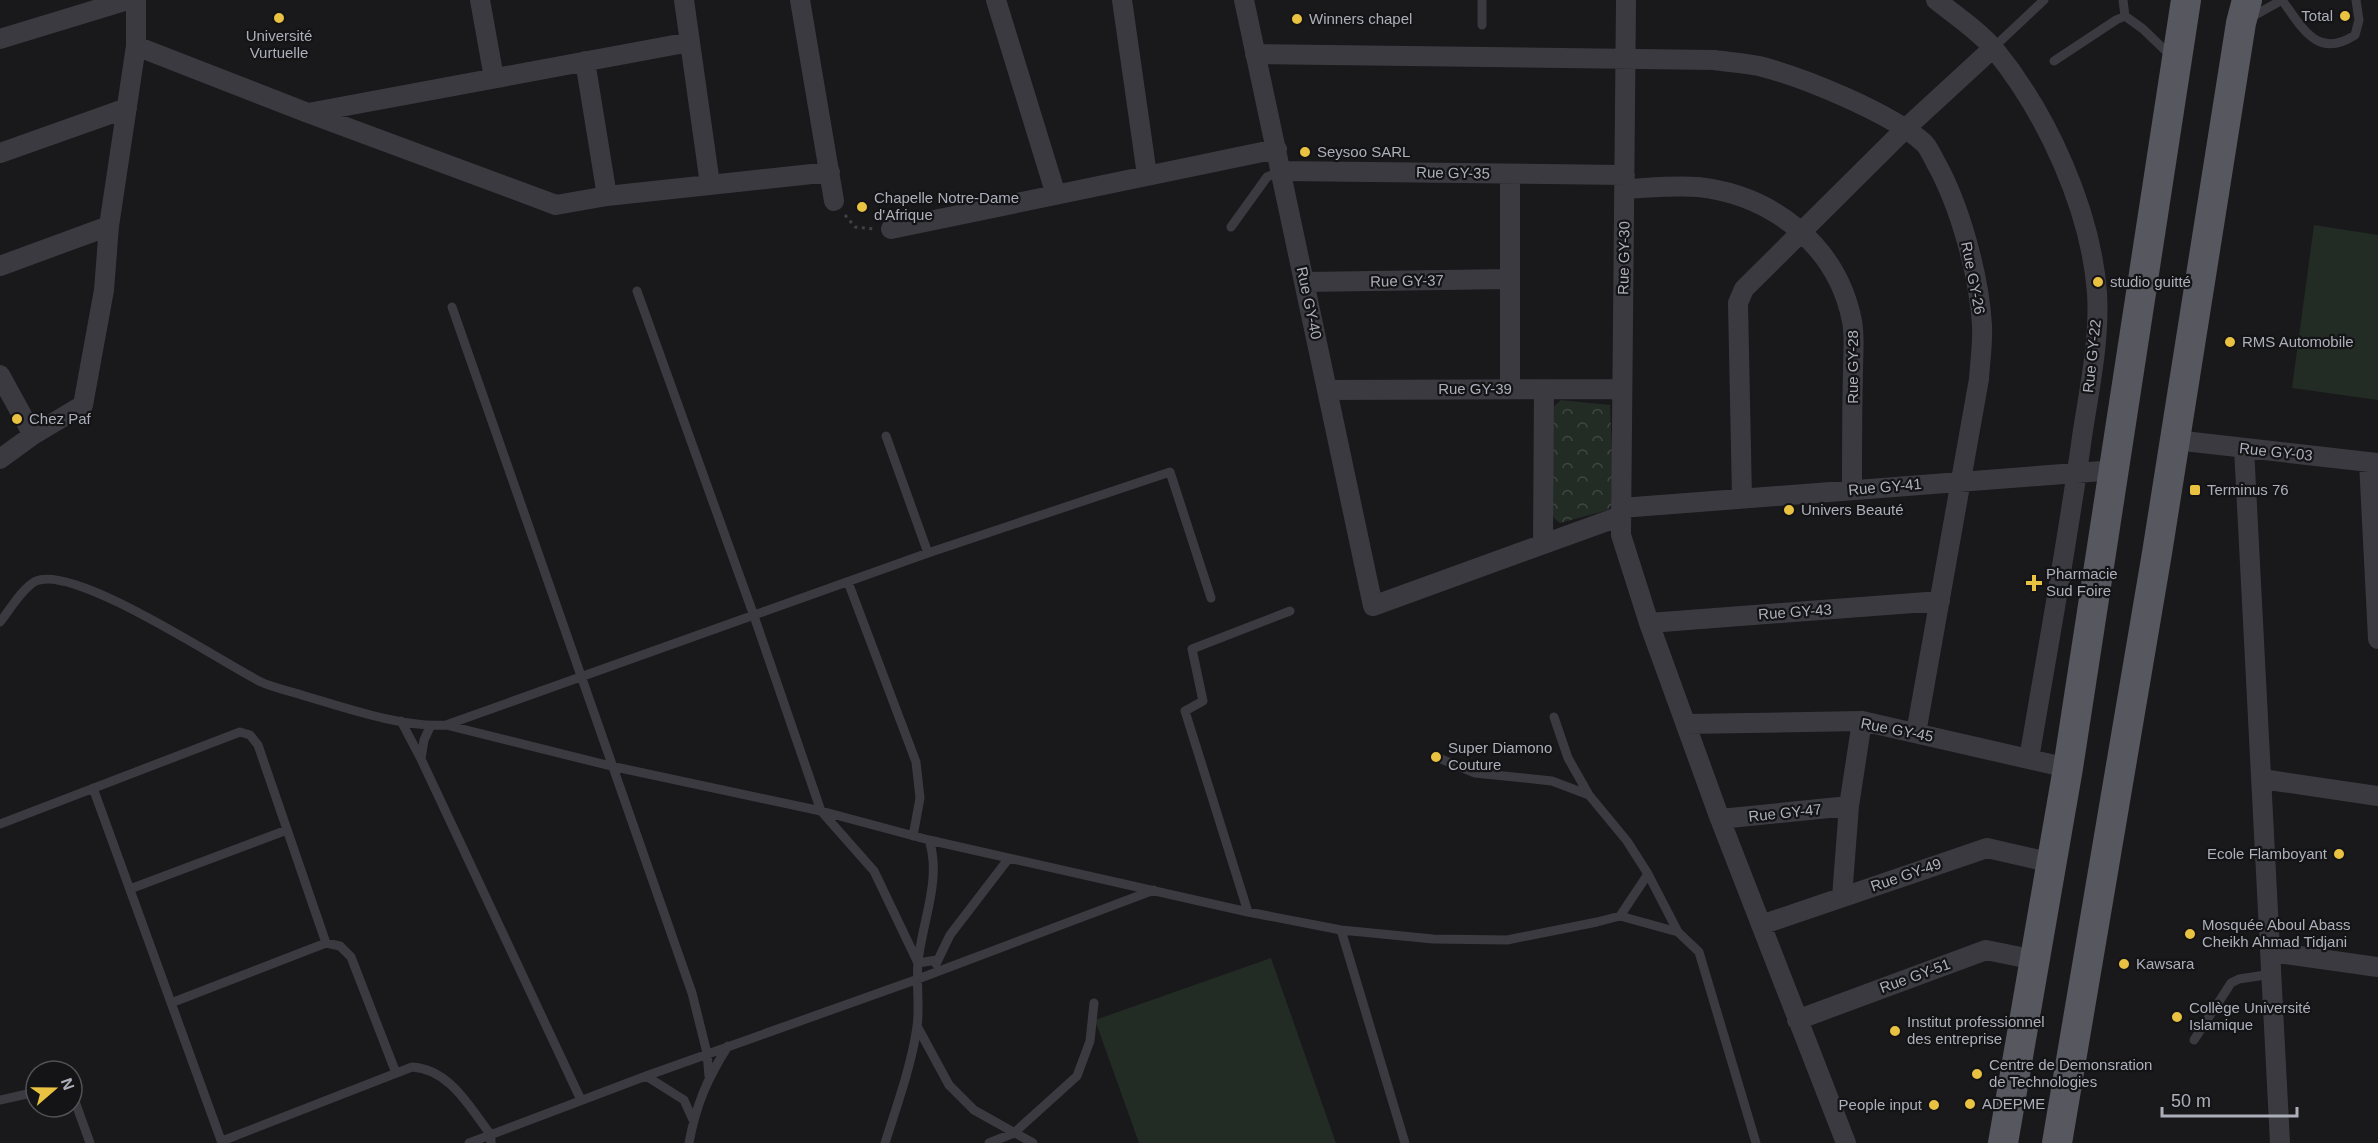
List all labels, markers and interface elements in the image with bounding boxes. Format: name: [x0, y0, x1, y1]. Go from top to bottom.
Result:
place label: Total: [2301, 7, 2333, 24]
marker: Total: [2338, 9, 2352, 23]
place label: Winners chapel: [1309, 10, 1412, 27]
marker: Université Vurtuelle: [272, 11, 286, 25]
marker: Winners chapel: [1290, 12, 1304, 26]
place label: Université Vurtuelle: [246, 27, 312, 61]
place label: Seysoo SARL: [1317, 143, 1410, 160]
marker: Seysoo SARL: [1298, 145, 1312, 159]
street label: Rue GY-35: [1416, 163, 1490, 182]
place label: Chapelle Notre-Dame d'Afrique: [874, 189, 1019, 223]
marker: Chapelle Notre-Dame d'Afrique: [855, 200, 869, 214]
street label: Rue GY-30: [1614, 221, 1633, 295]
street label: Rue GY-26: [1958, 240, 1989, 316]
street label: Rue GY-40: [1294, 265, 1325, 341]
street label: Rue GY-37: [1370, 271, 1444, 290]
place label: studio guitté: [2110, 273, 2191, 290]
marker: studio guitté: [2091, 275, 2105, 289]
street label: Rue GY-22: [2079, 318, 2104, 393]
street label: Rue GY-28: [1844, 330, 1861, 404]
place label: RMS Automobile: [2242, 333, 2354, 350]
marker: RMS Automobile: [2223, 335, 2237, 349]
street label: Rue GY-39: [1438, 380, 1512, 397]
place label: Chez Paf: [29, 410, 92, 427]
marker: Chez Paf: [10, 412, 24, 426]
street label: Rue GY-03: [2239, 439, 2314, 464]
street label: Rue GY-41: [1848, 475, 1922, 498]
place label: Terminus 76: [2207, 481, 2289, 498]
marker: Terminus 76: [2188, 483, 2202, 497]
place label: Univers Beauté: [1801, 501, 1904, 518]
marker: Univers Beauté: [1782, 503, 1796, 517]
place label: Pharmacie Sud Foire: [2046, 565, 2118, 599]
marker: Pharmacie Sud Foire: [2027, 576, 2041, 590]
street label: Rue GY-43: [1758, 600, 1832, 623]
street label: Rue GY-45: [1859, 714, 1935, 745]
place label: Super Diamono Couture: [1448, 739, 1552, 773]
marker: Super Diamono Couture: [1429, 750, 1443, 764]
street label: Rue GY-47: [1747, 800, 1822, 825]
place label: Ecole Flamboyant: [2207, 845, 2328, 862]
marker: Ecole Flamboyant: [2332, 847, 2346, 861]
street label: Rue GY-49: [1868, 854, 1943, 895]
place label: Mosquée Aboul Abass Cheikh Ahmad Tidjani: [2202, 916, 2350, 950]
marker: Mosquée Aboul Abass Cheikh Ahmad Tidjani: [2183, 927, 2197, 941]
street label: Rue GY-51: [1877, 955, 1952, 996]
place label: Kawsara: [2136, 955, 2195, 972]
marker: Kawsara: [2117, 957, 2131, 971]
place label: Collège Université Islamique: [2189, 999, 2311, 1033]
marker: Collège Université Islamique: [2170, 1010, 2184, 1024]
place label: Institut professionnel des entreprise: [1907, 1013, 2045, 1047]
marker: Institut professionnel des entreprise: [1888, 1024, 1902, 1038]
place label: Centre de Demonsration de Technologies: [1989, 1056, 2152, 1090]
north arrow: [24, 1059, 84, 1119]
marker: Centre de Demonsration de Technologies: [1970, 1067, 1984, 1081]
text: N: [58, 1076, 78, 1092]
scale bar: [2162, 1080, 2297, 1118]
text: 50 m: [2171, 1091, 2211, 1111]
place label: ADEPME: [1982, 1095, 2045, 1112]
place label: People input: [1839, 1096, 1923, 1113]
marker: ADEPME: [1963, 1097, 1977, 1111]
marker: People input: [1927, 1098, 1941, 1112]

